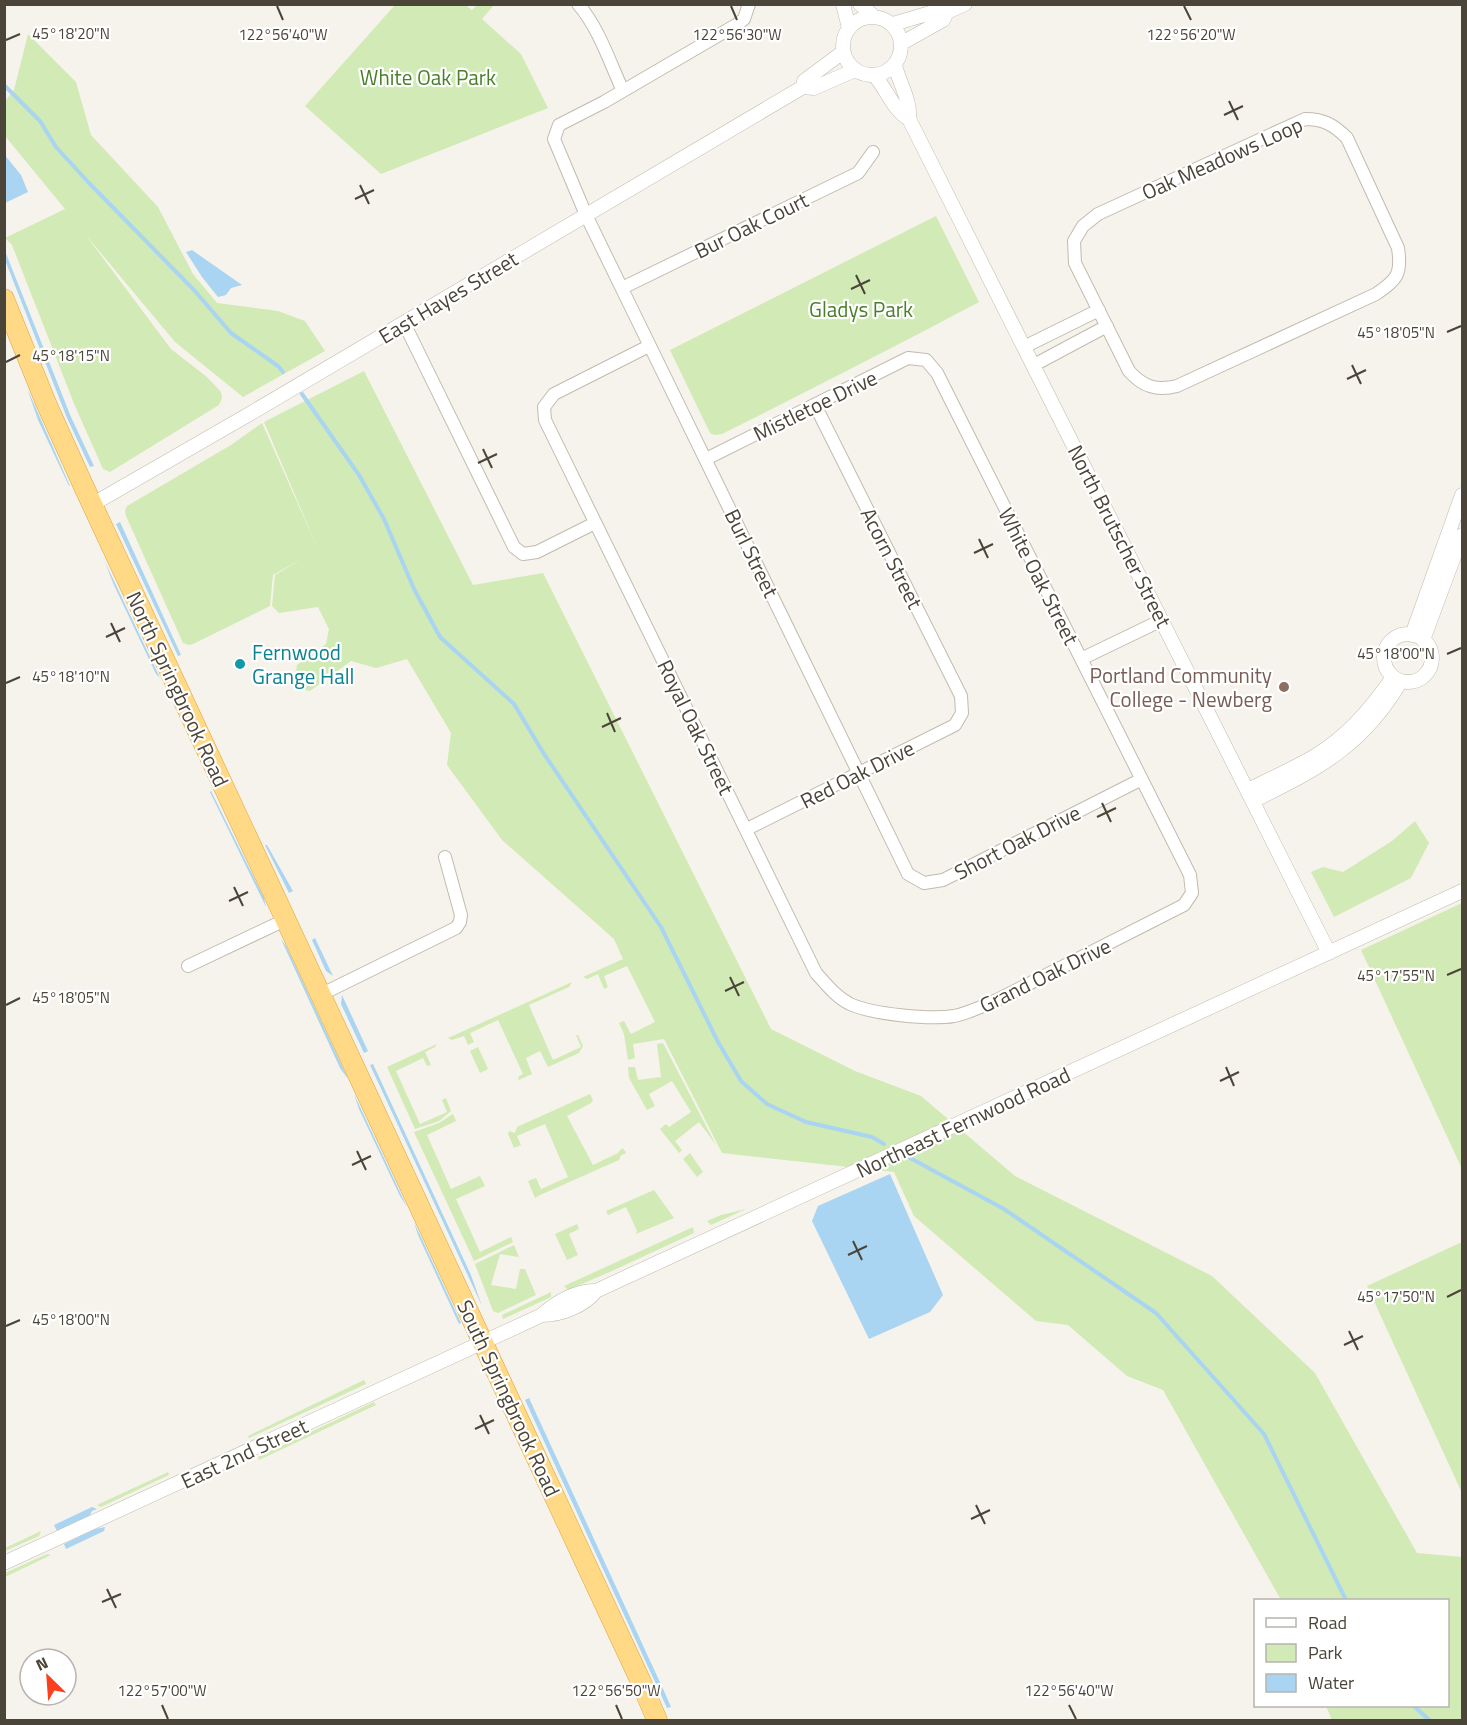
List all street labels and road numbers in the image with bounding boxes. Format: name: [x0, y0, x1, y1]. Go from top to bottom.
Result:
street label: Oak Meadows Loop: [1136, 108, 1308, 208]
street label: Bur Oak Court: [689, 183, 814, 266]
street label: East Hayes Street: [372, 242, 524, 351]
street label: Mistletoe Drive: [748, 361, 882, 449]
street label: North Brutscher Street: [1060, 439, 1180, 633]
street label: Acorn Street: [853, 502, 931, 615]
street label: White Oak Street: [991, 502, 1088, 651]
street label: Burl Street: [717, 503, 787, 603]
street label: North Springbrook Road: [119, 586, 237, 792]
street label: Royal Oak Street: [649, 654, 743, 801]
street label: Red Oak Drive: [794, 732, 920, 816]
street label: Short Oak Drive: [948, 796, 1086, 888]
street label: Grand Oak Drive: [974, 929, 1116, 1021]
street label: Northeast Fernwood Road: [851, 1058, 1075, 1186]
street label: South Springbrook Road: [449, 1294, 569, 1502]
street label: East 2nd Street: [175, 1409, 313, 1496]

